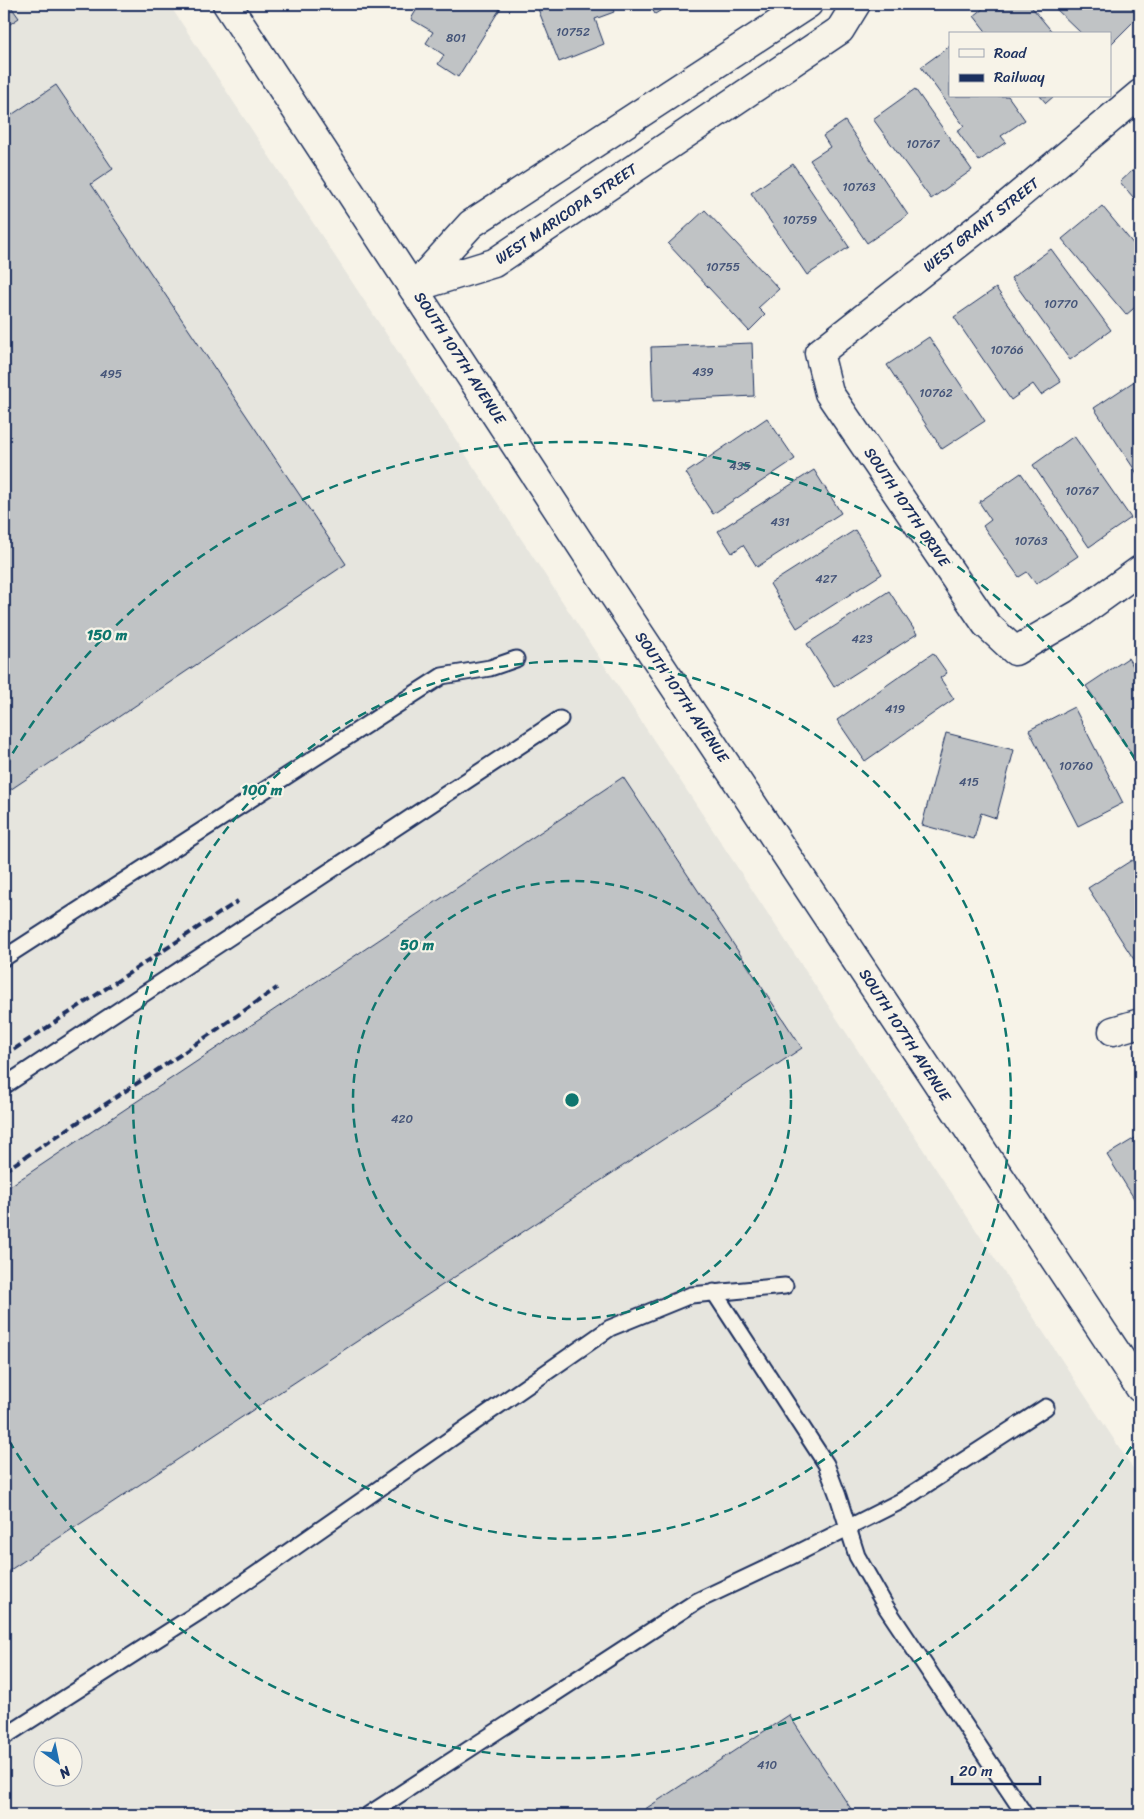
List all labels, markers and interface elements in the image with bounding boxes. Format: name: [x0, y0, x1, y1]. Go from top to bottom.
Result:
house number: 10752: [556, 21, 590, 43]
house number: 801: [446, 27, 466, 49]
legend: [949, 32, 1112, 98]
text: Road: [994, 40, 1027, 66]
text: Railway: [994, 64, 1045, 90]
house number: 10767: [906, 133, 941, 155]
street label: WEST MARICOPA STREET: [489, 156, 643, 271]
street label: WEST GRANT STREET: [917, 170, 1046, 279]
house number: 10763: [843, 176, 876, 198]
house number: 10759: [783, 209, 817, 231]
house number: 10755: [706, 256, 740, 278]
street label: SOUTH 107TH AVENUE: [407, 286, 514, 431]
house number: 10770: [1044, 293, 1078, 315]
house number: 10766: [990, 339, 1024, 361]
house number: 439: [692, 361, 714, 383]
house number: 495: [100, 363, 122, 385]
house number: 10762: [919, 382, 953, 404]
street label: SOUTH 107TH DRIVE: [857, 442, 958, 574]
house number: 435: [729, 455, 751, 477]
house number: 10767: [1065, 480, 1100, 502]
house number: 431: [770, 511, 790, 533]
house number: 10763: [1015, 530, 1048, 552]
house number: 427: [815, 568, 838, 590]
text: 150 m: [87, 622, 128, 648]
street label: SOUTH 107TH AVENUE: [628, 626, 737, 770]
house number: 423: [851, 628, 873, 650]
house number: 419: [885, 698, 905, 720]
house number: 10760: [1059, 755, 1093, 777]
house number: 415: [959, 771, 979, 793]
text: 100 m: [242, 777, 283, 803]
text: 50 m: [400, 932, 435, 958]
street label: SOUTH 107TH AVENUE: [852, 963, 959, 1108]
centre of rings: [563, 1091, 581, 1109]
house number: 420: [391, 1108, 413, 1130]
north arrow: [32, 1736, 82, 1786]
house number: 410: [757, 1754, 778, 1776]
scale bar: [952, 1754, 1039, 1786]
text: 20 m: [959, 1758, 993, 1784]
text: N: [54, 1759, 77, 1786]

